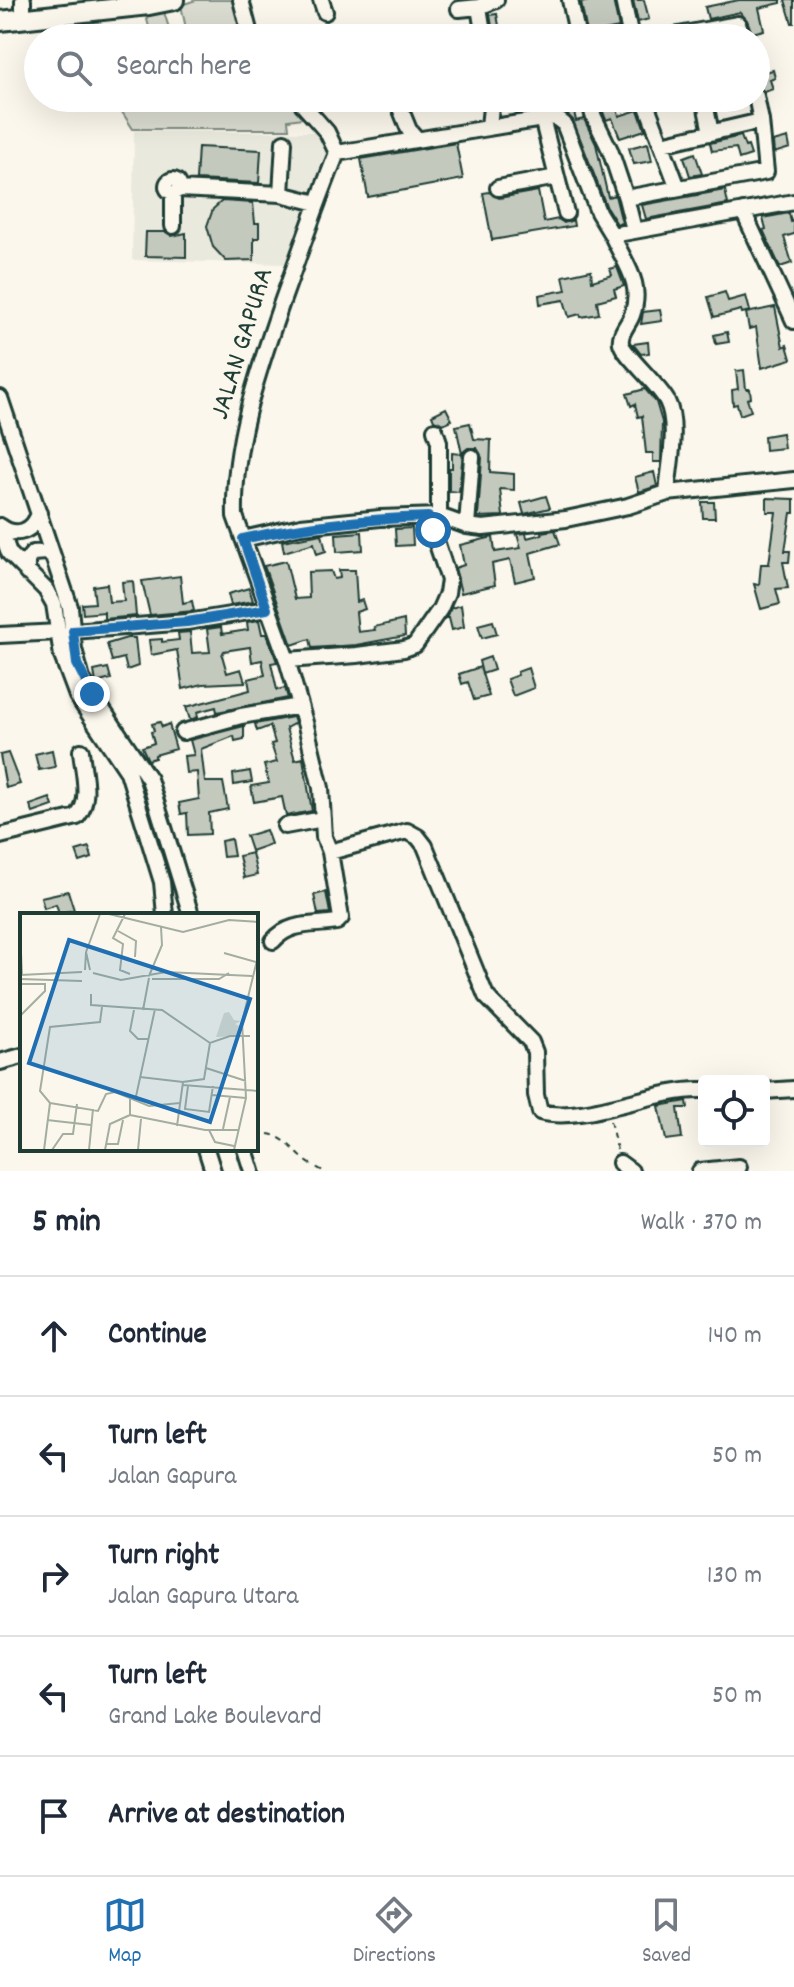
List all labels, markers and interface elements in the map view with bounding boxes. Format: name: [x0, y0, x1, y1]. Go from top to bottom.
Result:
search box: [24, 24, 770, 112]
icon: search: [52, 46, 96, 90]
text: Search here: [116, 47, 252, 90]
street label: JALAN GAPURA: [202, 263, 286, 425]
route start: [415, 512, 451, 548]
route end: [74, 676, 110, 712]
inset map: [20, 913, 258, 1151]
map controls: [698, 1075, 770, 1147]
button: locate: [698, 1075, 770, 1147]
text: 5 min: [32, 1199, 101, 1248]
text: Walk · 370 m: [641, 1205, 762, 1242]
icon: ahead: [32, 1314, 76, 1358]
text: Continue: [108, 1315, 207, 1358]
text: 140 m: [708, 1318, 762, 1355]
text: Turn left: [108, 1416, 207, 1459]
icon: left: [32, 1434, 76, 1478]
text: 50 m: [712, 1438, 762, 1475]
text: Jalan Gapura: [108, 1459, 236, 1496]
text: Turn right: [108, 1536, 219, 1579]
icon: right: [32, 1554, 76, 1598]
text: 130 m: [707, 1558, 762, 1595]
text: Jalan Gapura Utara: [108, 1579, 298, 1616]
text: Turn left: [108, 1656, 207, 1699]
icon: left: [32, 1674, 76, 1718]
text: 50 m: [712, 1678, 762, 1715]
text: Grand Lake Boulevard: [108, 1699, 322, 1736]
icon: arrive: [32, 1794, 76, 1838]
text: Arrive at destination: [108, 1795, 345, 1838]
tab: Map: [103, 1893, 147, 1972]
tab: Directions: [353, 1893, 436, 1972]
tab: Saved: [642, 1893, 691, 1972]

